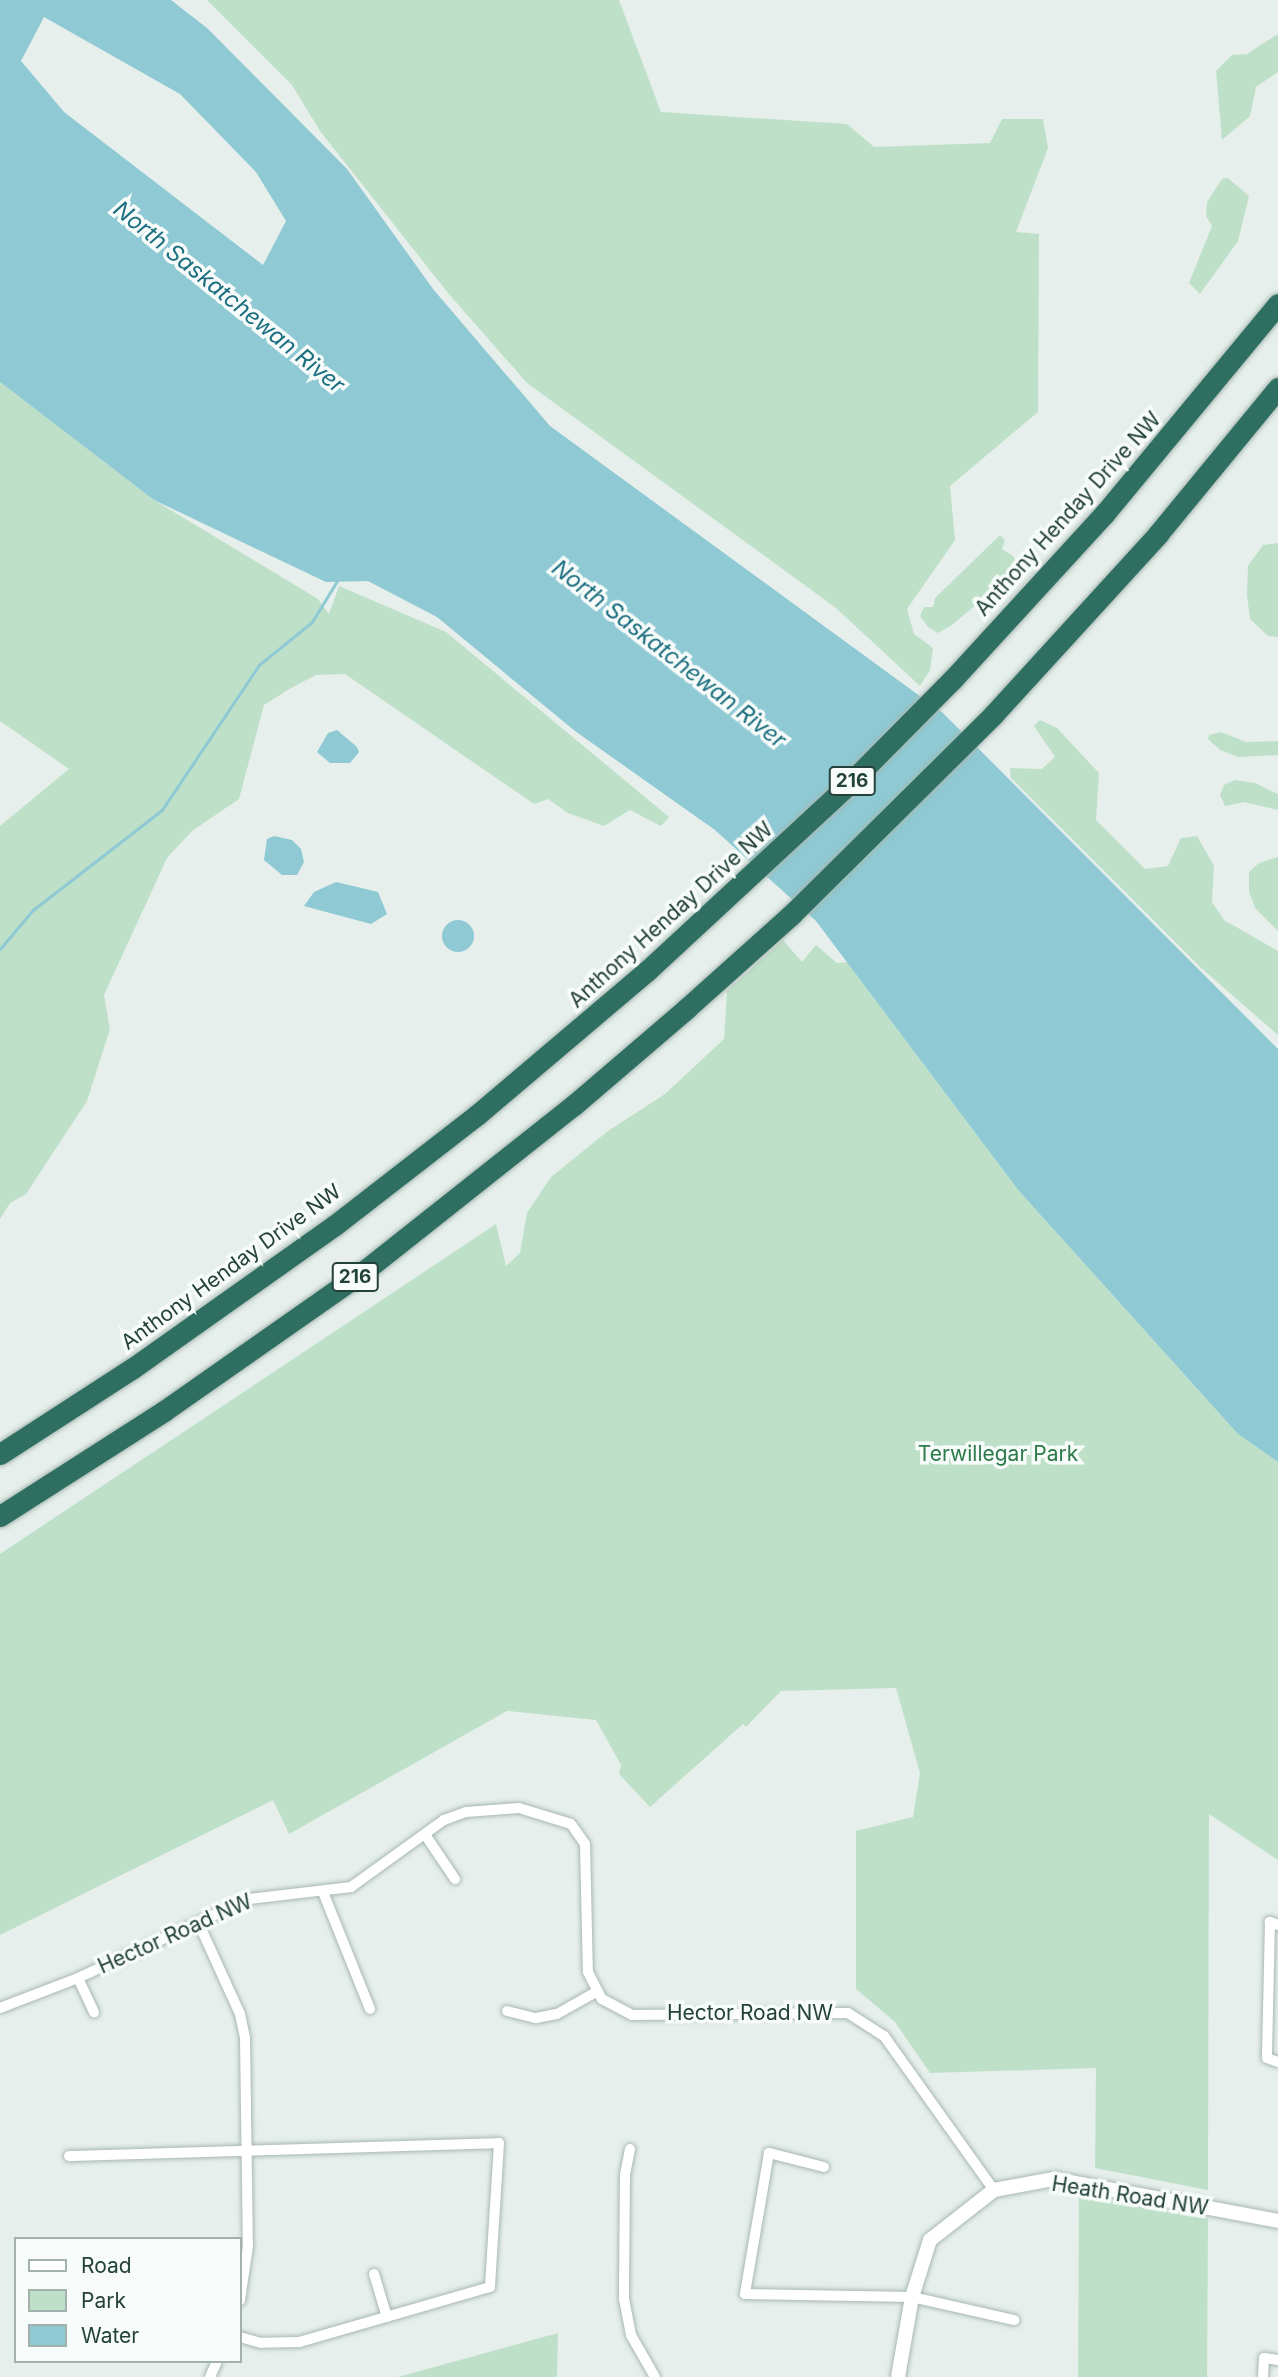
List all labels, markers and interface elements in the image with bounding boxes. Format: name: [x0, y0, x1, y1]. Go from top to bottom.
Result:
water label: North Saskatchewan River: [108, 195, 350, 399]
street label: Anthony Henday Drive NW: [970, 407, 1166, 621]
water label: North Saskatchewan River: [547, 554, 791, 754]
road number: 216: [828, 766, 876, 796]
street label: Anthony Henday Drive NW: [564, 817, 778, 1013]
street label: Anthony Henday Drive NW: [116, 1179, 346, 1355]
road number: 216: [330, 1261, 380, 1292]
park label: Terwillegar Park: [918, 1441, 1078, 1467]
street label: Hector Road NW: [94, 1889, 256, 1979]
street label: Hector Road NW: [667, 2000, 833, 2026]
street label: Heath Road NW: [1050, 2171, 1210, 2221]
legend: [14, 2237, 242, 2363]
text: Road: [81, 2253, 132, 2278]
text: Park: [81, 2288, 126, 2313]
text: Water: [81, 2323, 139, 2348]

